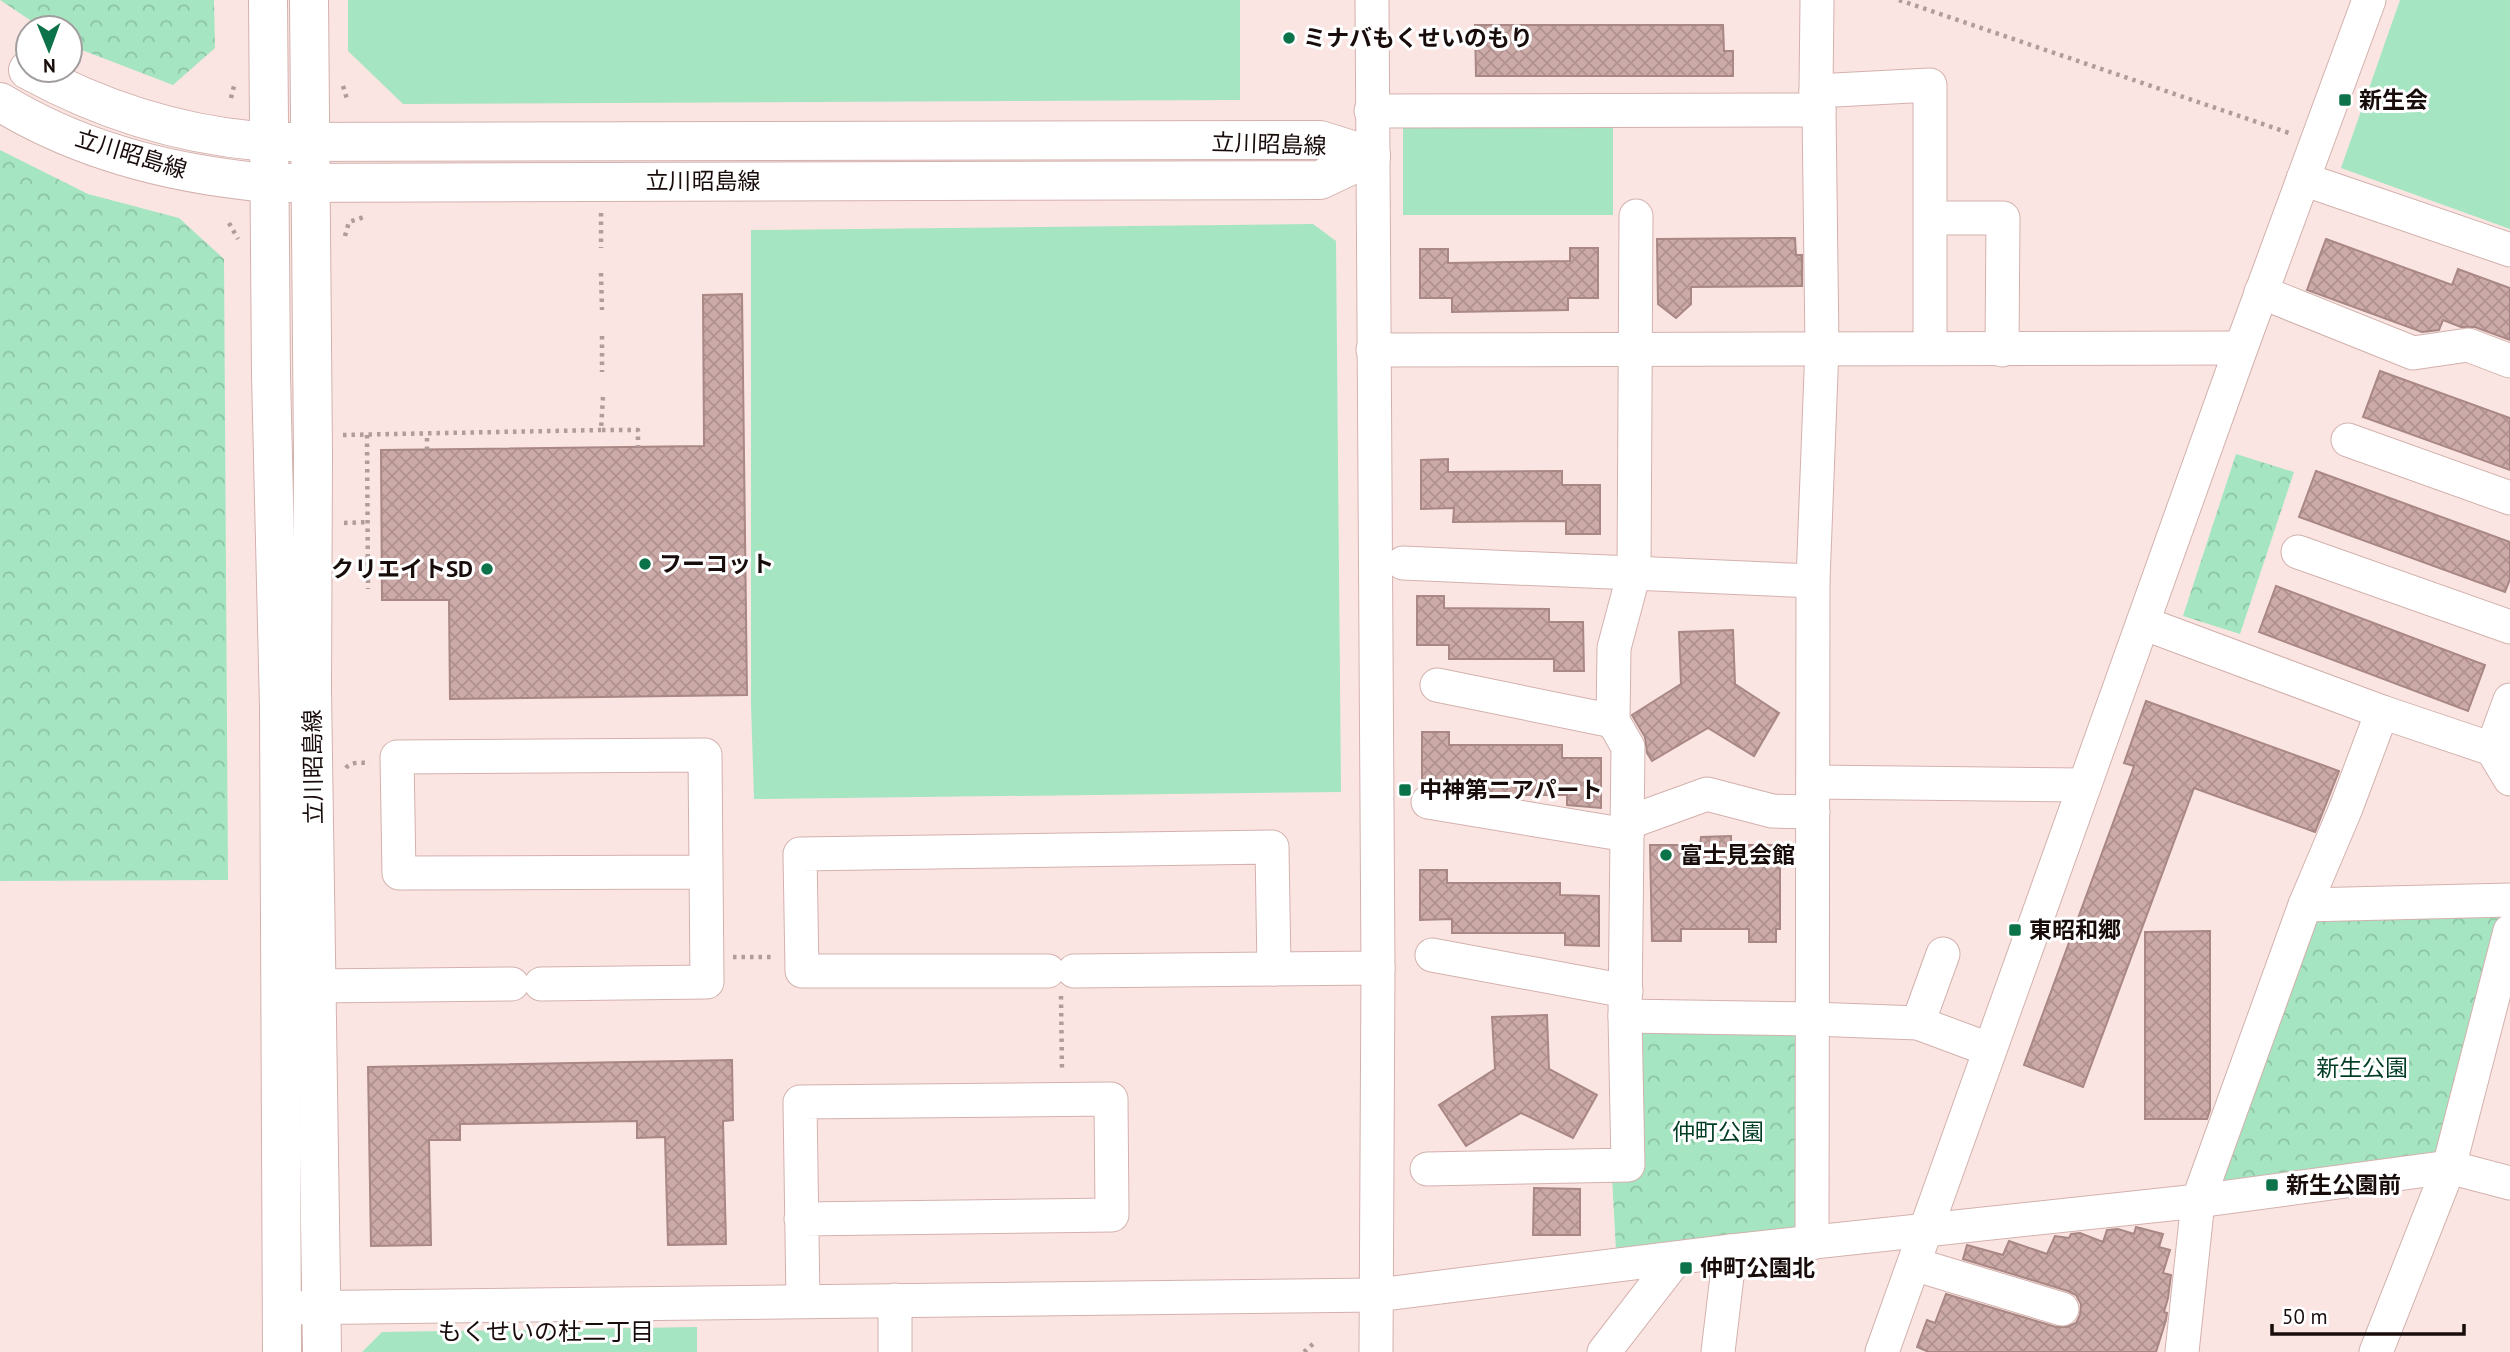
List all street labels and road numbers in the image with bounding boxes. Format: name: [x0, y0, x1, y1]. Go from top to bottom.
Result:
street label: 立川昭島線: [72, 123, 190, 184]
street label: 立川昭島線: [1211, 127, 1327, 160]
street label: 立川昭島線: [646, 166, 761, 195]
street label: 立川昭島線: [297, 709, 328, 825]

